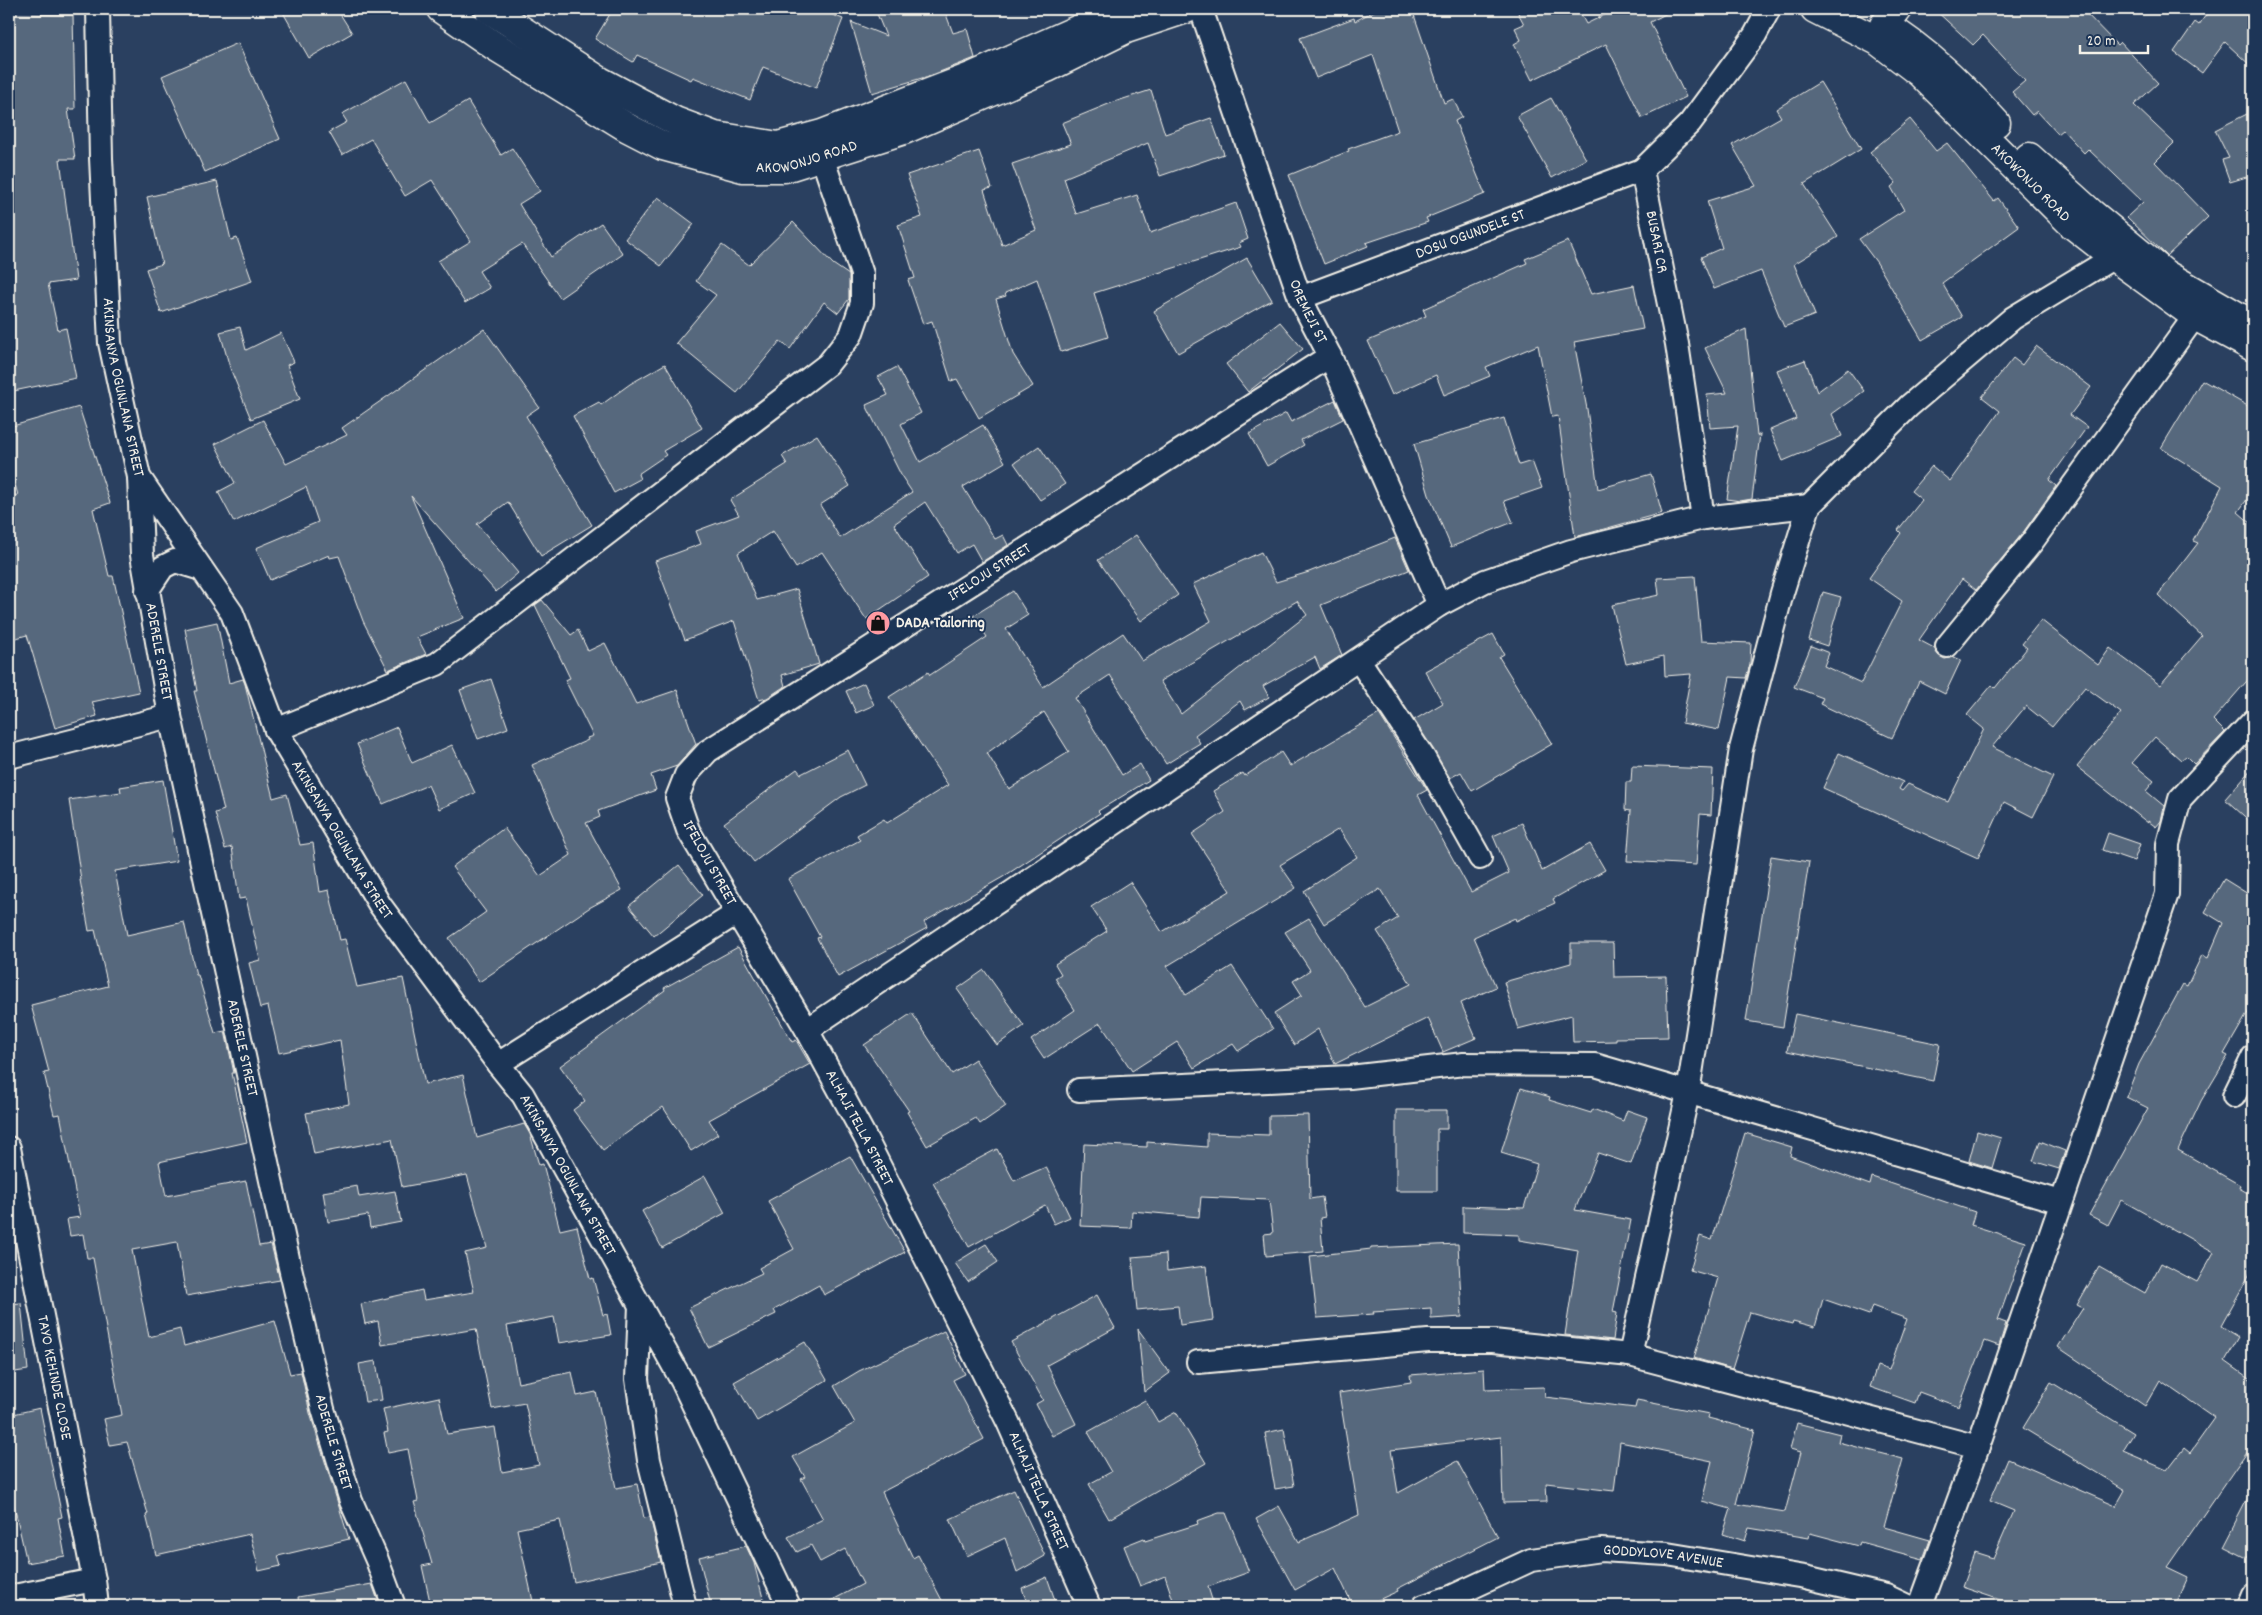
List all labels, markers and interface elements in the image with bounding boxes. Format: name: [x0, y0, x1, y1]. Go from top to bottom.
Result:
scale bar: [2080, 22, 2147, 54]
text: 20 m: [2087, 31, 2115, 53]
street label: AKOWONJO ROAD: [756, 134, 860, 180]
street label: AKOWONJO ROAD: [1985, 138, 2075, 228]
street label: DOSU OGUNDELE ST: [1412, 203, 1529, 265]
street label: BUSARI CR: [1639, 209, 1673, 275]
street label: OREMEJI ST: [1283, 276, 1333, 348]
street label: AKINSANYA OGUNLANA STREET: [96, 297, 150, 480]
street label: IFELOJU STREET: [943, 537, 1036, 607]
street label: ADERELE STREET: [139, 601, 179, 703]
shop icon: DADA Tailoring: [865, 610, 891, 636]
place label: DADA Tailoring: [896, 612, 985, 635]
street label: AKINSANYA OGUNLANA STREET: [285, 756, 399, 925]
street label: IFELOJU STREET: [676, 816, 742, 910]
street label: ADERELE STREET: [220, 997, 264, 1099]
street label: ALHAJI TELLA STREET: [819, 1066, 899, 1190]
street label: AKINSANYA OGUNLANA STREET: [513, 1090, 622, 1261]
street label: TAYO KEHINDE CLOSE: [31, 1313, 78, 1443]
street label: ADERELE STREET: [308, 1392, 359, 1494]
street label: ALHAJI TELLA STREET: [1002, 1428, 1075, 1555]
street label: GODDYLOVE AVENUE: [1603, 1539, 1726, 1575]

